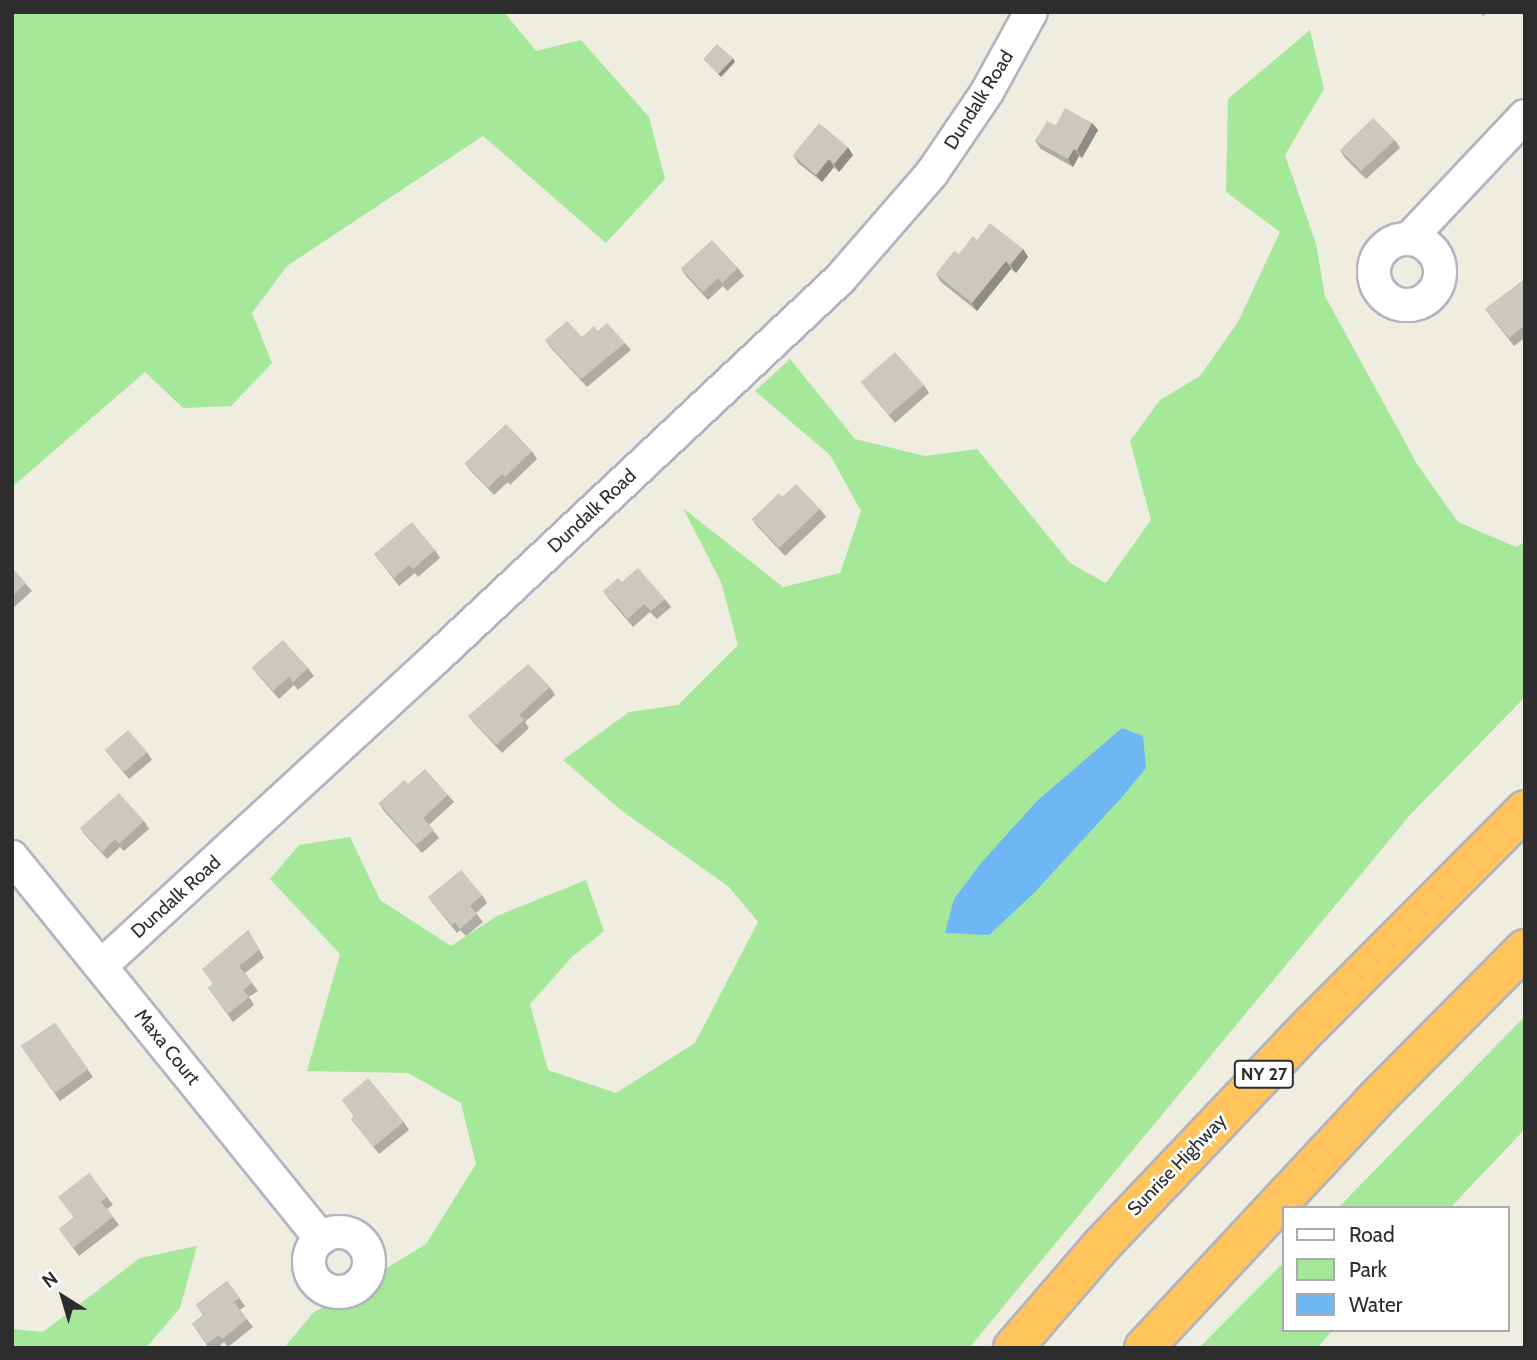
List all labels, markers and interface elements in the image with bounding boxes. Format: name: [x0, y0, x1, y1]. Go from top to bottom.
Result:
street label: Dundalk Road: [940, 46, 1018, 154]
street label: Dundalk Road: [543, 464, 641, 558]
street label: Dundalk Road: [127, 851, 225, 943]
street label: Maxa Court: [130, 1004, 204, 1090]
road number: NY 27: [1232, 1059, 1296, 1088]
street label: Sunrise Highway: [1123, 1109, 1231, 1221]
legend: [1282, 1206, 1509, 1332]
text: Road: [1349, 1222, 1395, 1247]
text: Park: [1349, 1257, 1387, 1282]
north arrow: [28, 1262, 98, 1332]
text: N: [38, 1267, 62, 1293]
text: Water: [1349, 1292, 1402, 1317]

